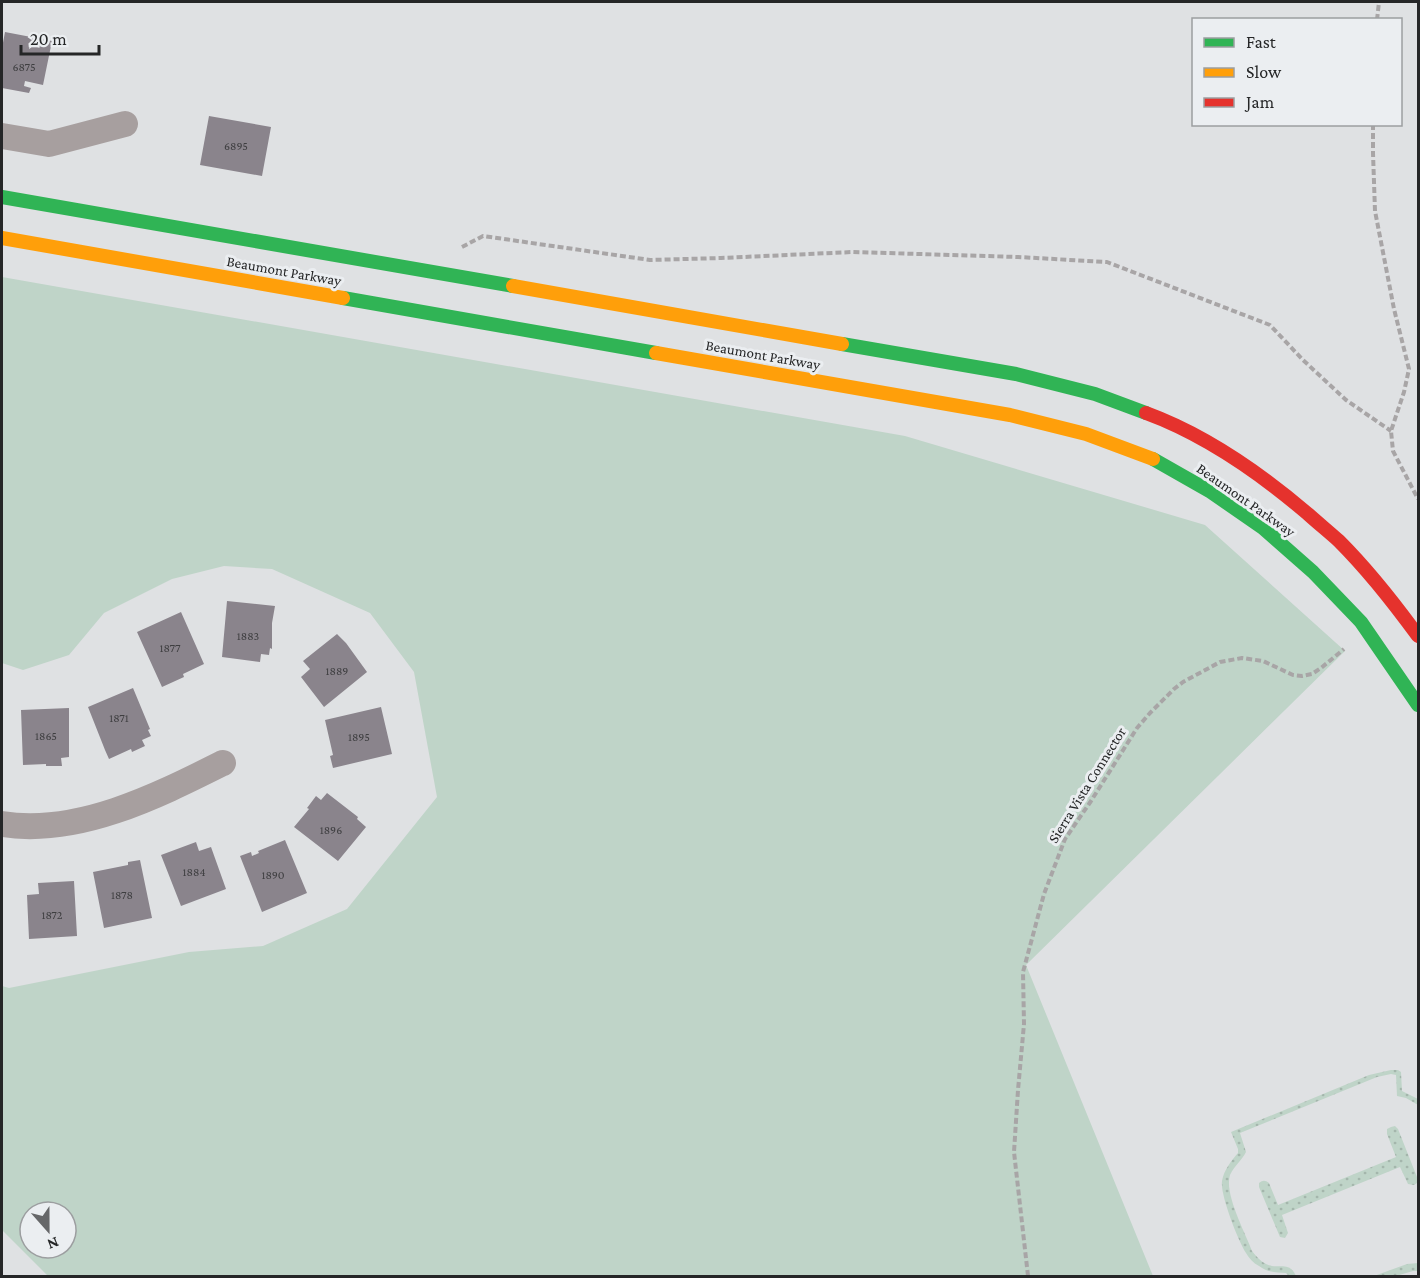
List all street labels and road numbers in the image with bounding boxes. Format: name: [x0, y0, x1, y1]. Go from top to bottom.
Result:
street label: Beaumont Parkway: [225, 253, 343, 290]
street label: Beaumont Parkway: [704, 337, 822, 374]
street label: Beaumont Parkway: [1193, 460, 1298, 541]
street label: Sierra Vista Connector: [1045, 724, 1129, 846]

